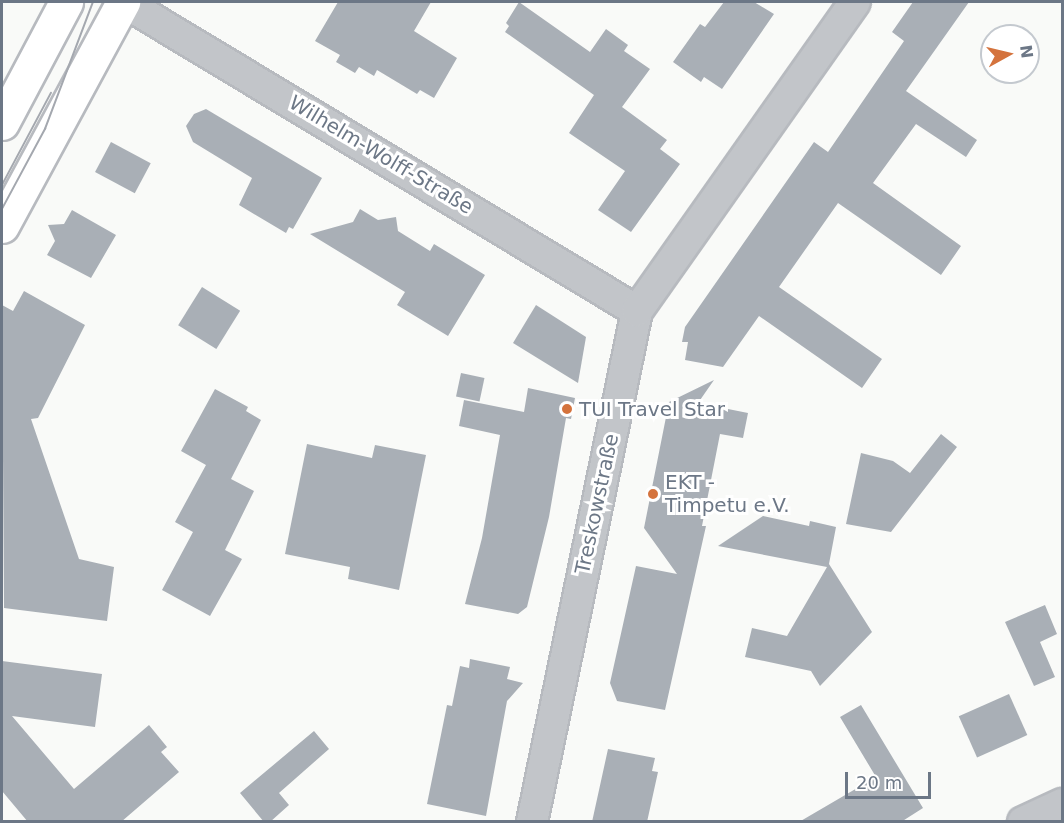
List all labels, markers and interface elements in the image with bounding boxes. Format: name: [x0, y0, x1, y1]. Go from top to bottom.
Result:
north arrow: [980, 24, 1040, 84]
text: N: [1016, 44, 1037, 60]
street label: Wilhelm-Wolff-Straße: [285, 91, 477, 219]
place label: TUI Travel Star: [579, 397, 725, 421]
marker: TUI Travel Star: [560, 402, 574, 416]
street label: Treskowstraße: [570, 432, 624, 576]
place label: EKT - Timpetu e.V.: [665, 470, 790, 517]
marker: EKT - Timpetu e.V.: [646, 487, 660, 501]
scale bar: [848, 760, 934, 798]
text: 20 m: [856, 772, 902, 793]

